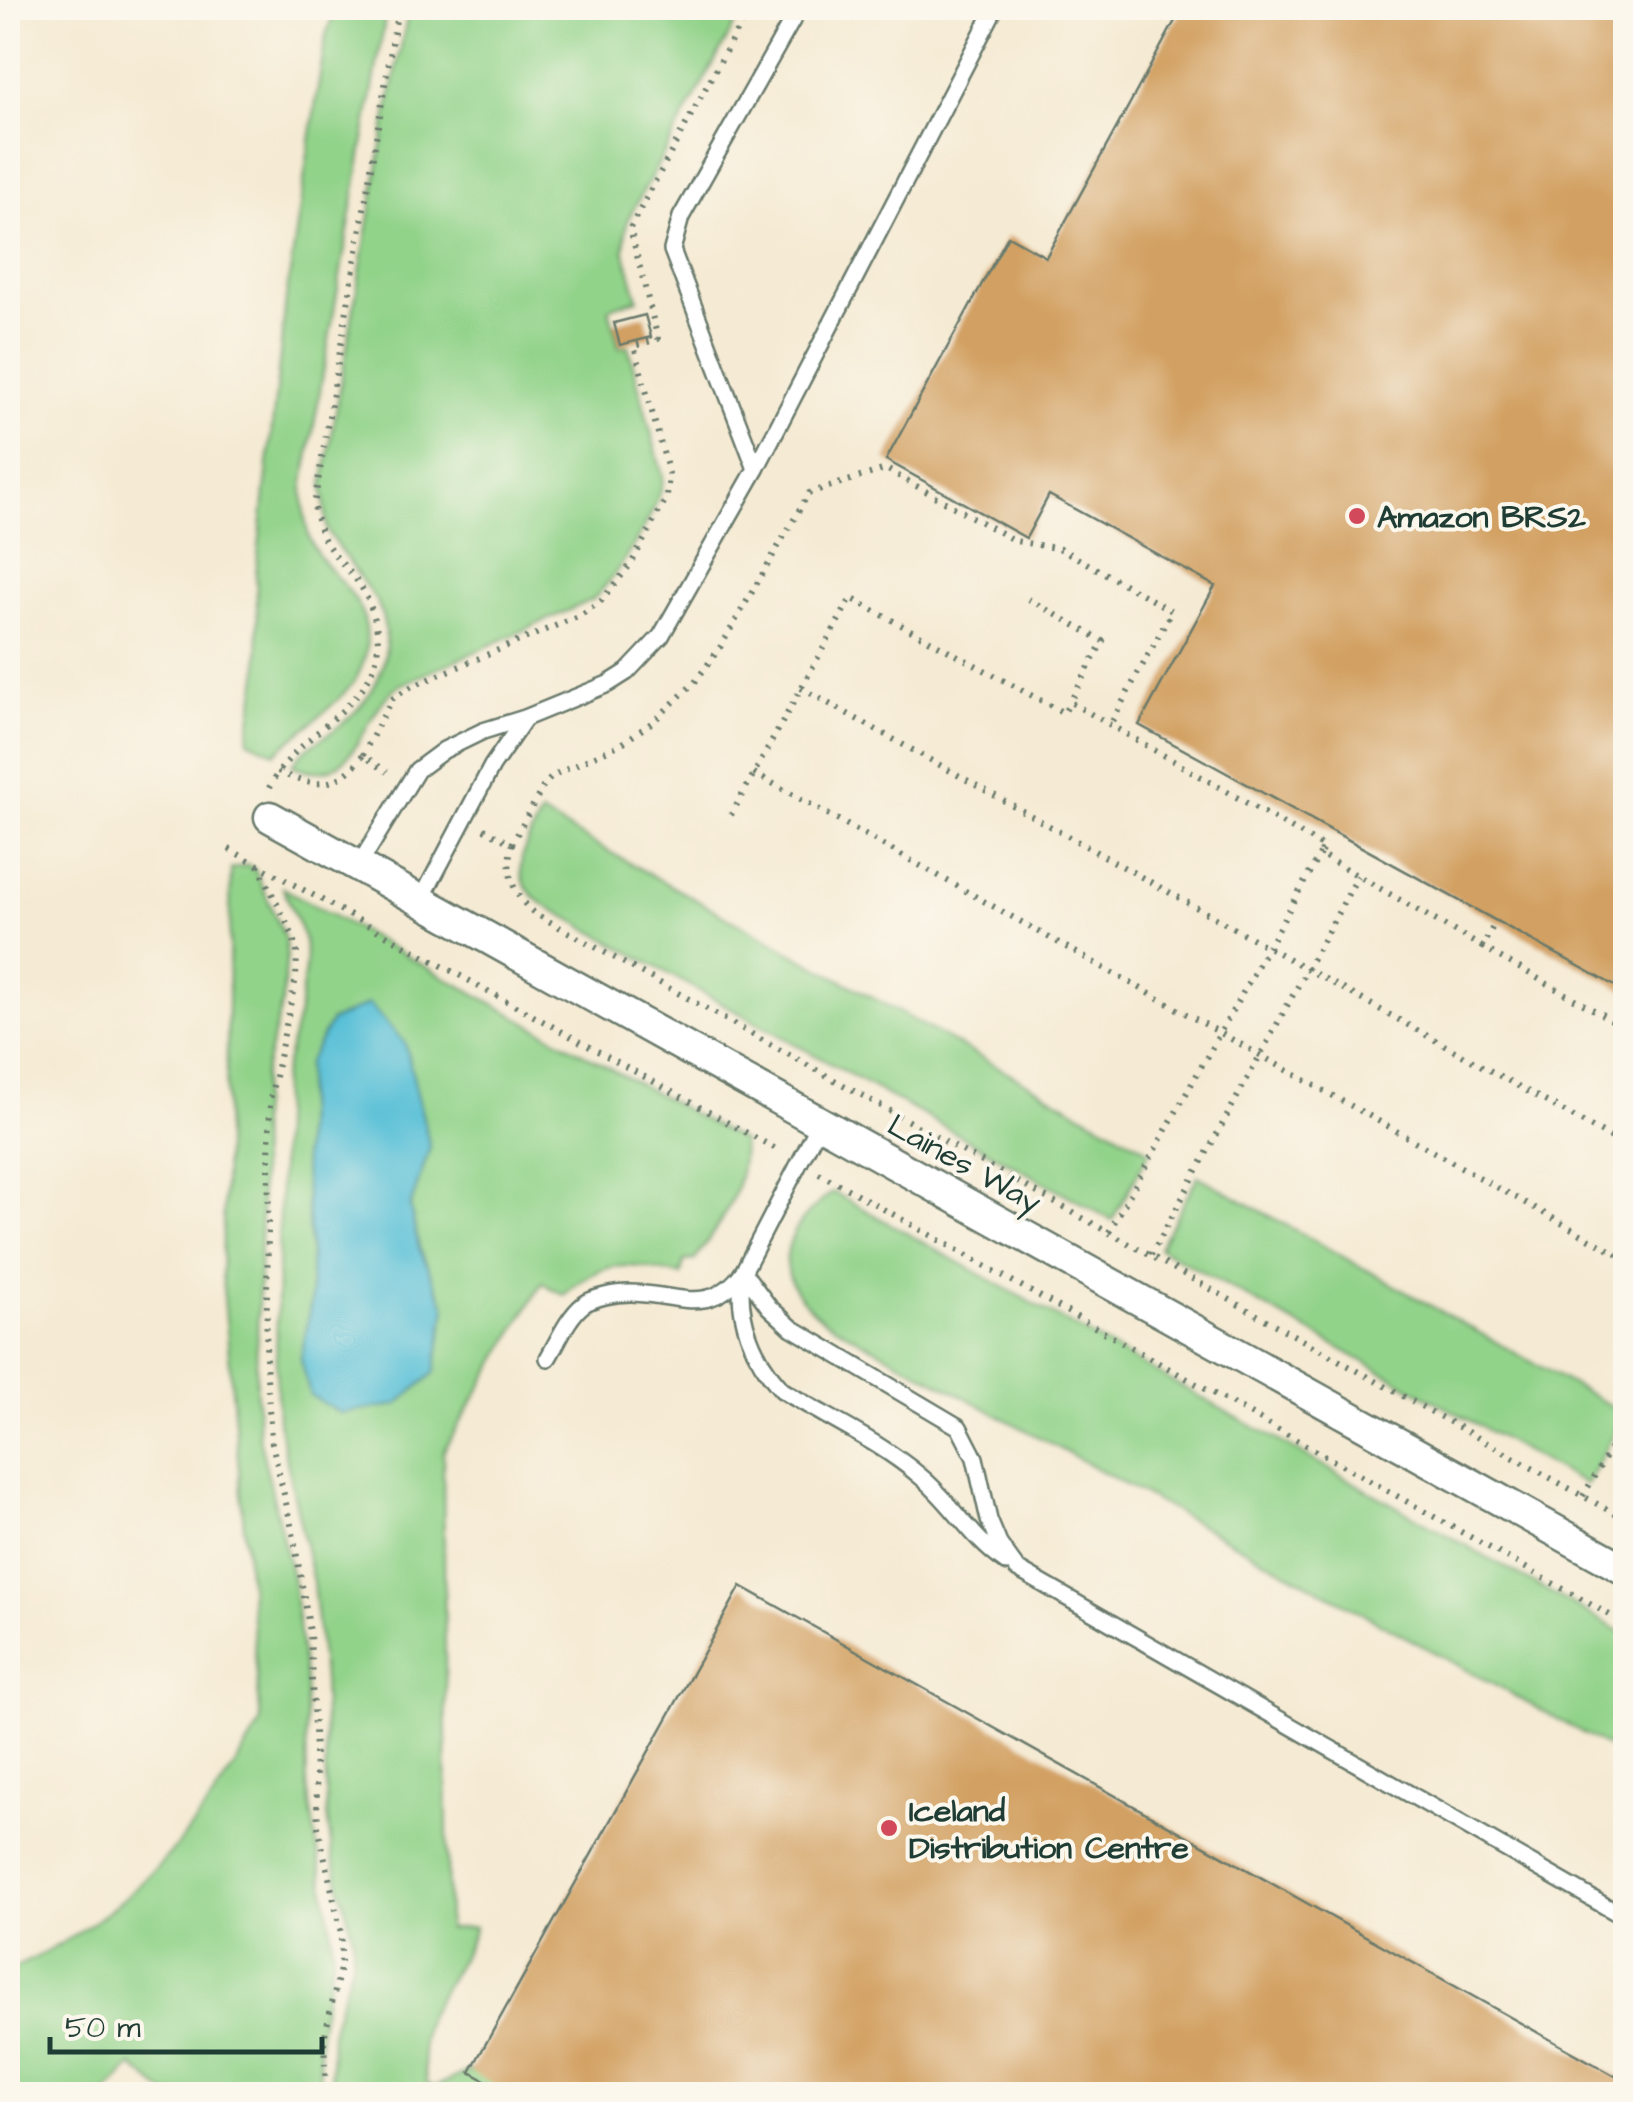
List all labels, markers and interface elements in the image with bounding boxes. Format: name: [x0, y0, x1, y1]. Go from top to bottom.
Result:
place label: Amazon BRS2: [1377, 495, 1586, 540]
marker: Amazon BRS2: [1346, 505, 1368, 527]
street label: Laines Way: [879, 1104, 1049, 1225]
place label: Iceland Distribution Centre: [909, 1789, 1189, 1871]
marker: Iceland Distribution Centre: [878, 1817, 900, 1839]
scale bar: [50, 1992, 322, 2054]
text: 50 m: [65, 2007, 141, 2049]

